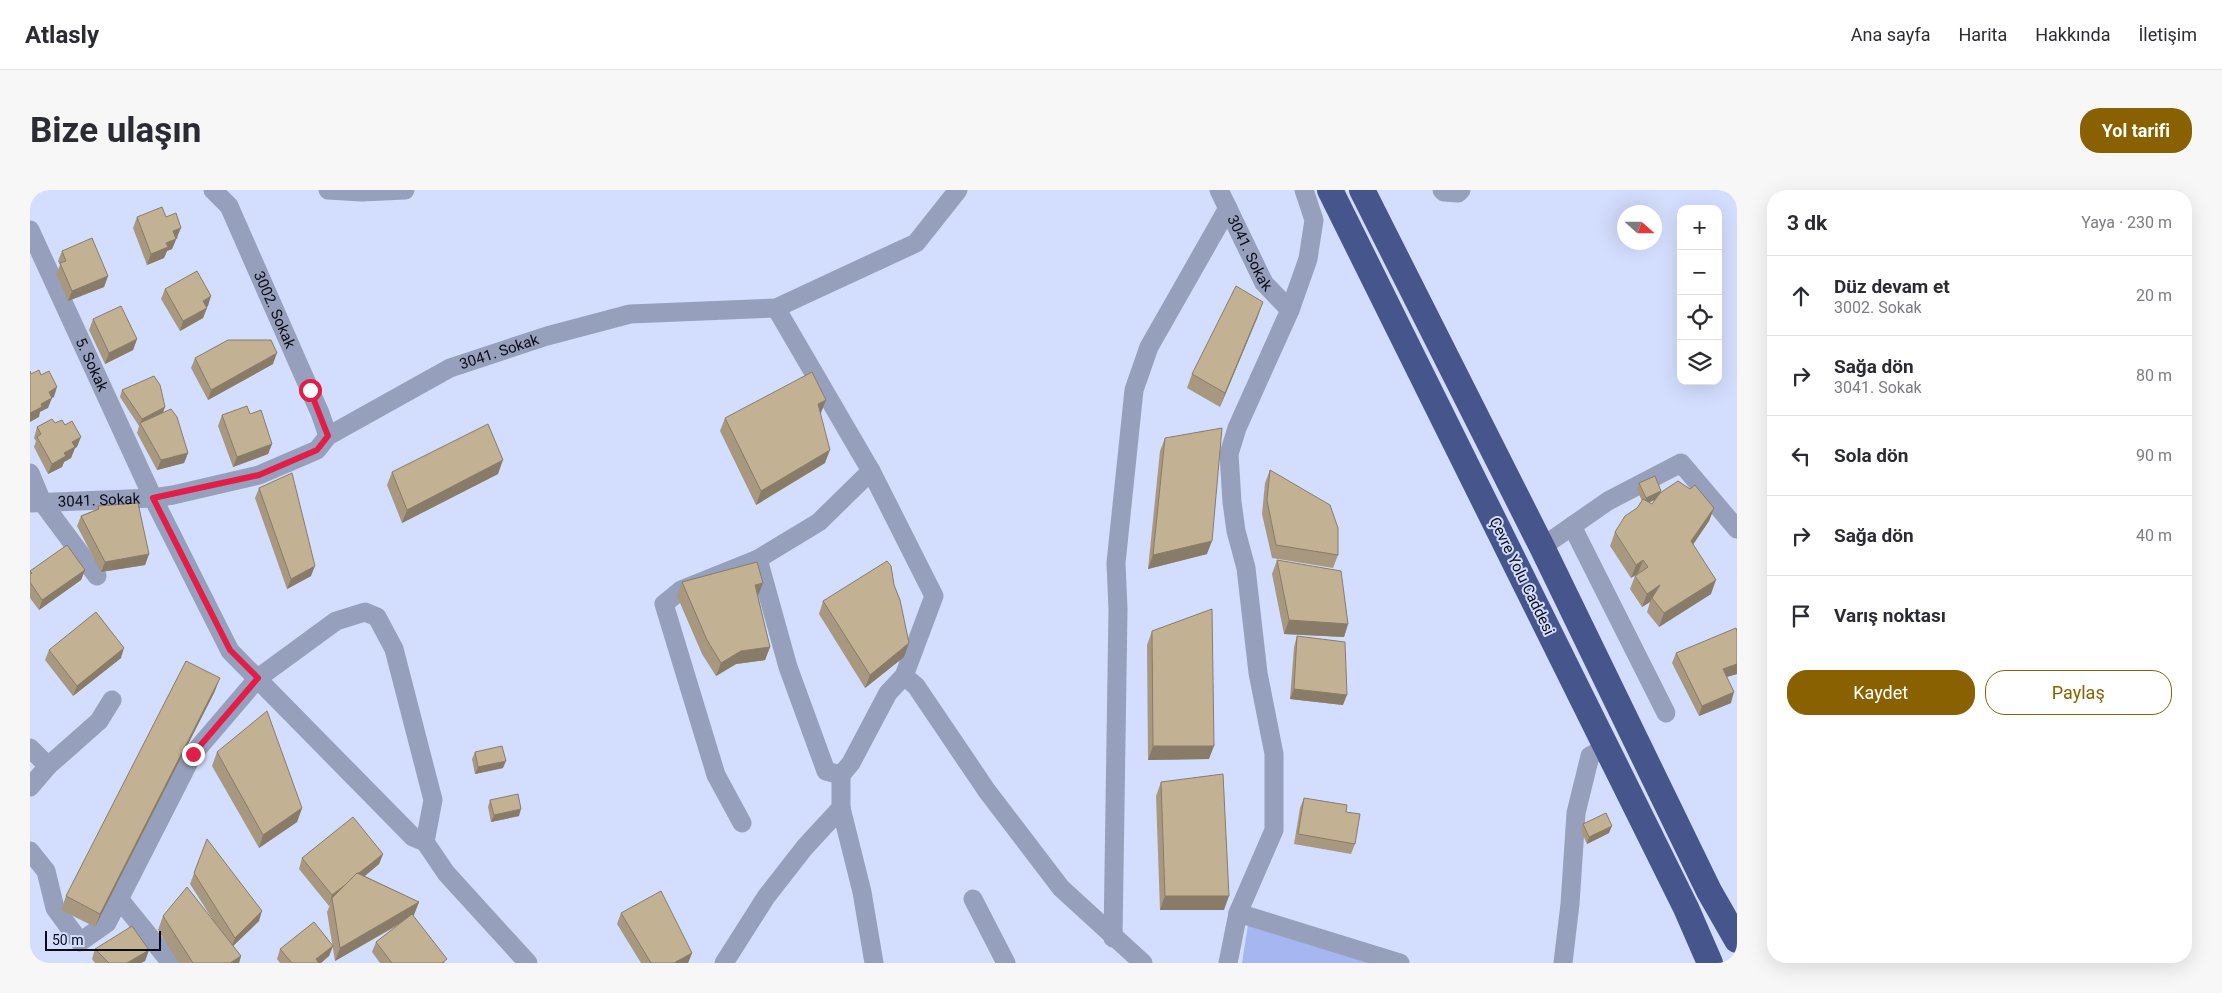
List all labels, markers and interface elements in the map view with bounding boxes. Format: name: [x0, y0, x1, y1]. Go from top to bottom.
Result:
text: Atlasly: [25, 21, 99, 49]
text: Ana sayfa: [1851, 24, 1930, 45]
text: Harita: [1958, 24, 2007, 45]
text: Hakkında: [2035, 24, 2110, 45]
text: İletişim: [2138, 24, 2197, 45]
button: Yol tarifi: [2080, 108, 2192, 153]
text: Bize ulaşın: [30, 110, 201, 151]
north arrow: [1617, 205, 1662, 250]
map controls: [1677, 205, 1722, 385]
button: +: [1677, 205, 1722, 250]
text: 3 dk: [1787, 211, 1827, 235]
street label: 3041. Sokak: [1223, 212, 1276, 295]
text: Yaya · 230 m: [2081, 213, 2172, 232]
button: −: [1677, 250, 1722, 295]
street label: 3002. Sokak: [250, 268, 300, 351]
text: Düz devam et: [1834, 275, 1950, 298]
icon: ahead: [1787, 282, 1815, 310]
text: 20 m: [2136, 286, 2172, 305]
button: locate: [1677, 295, 1722, 340]
text: 3002. Sokak: [1834, 298, 1922, 317]
street label: 3041. Sokak: [457, 330, 541, 373]
street label: 5. Sokak: [72, 335, 112, 395]
button: layers: [1677, 340, 1722, 385]
text: Sağa dön: [1834, 355, 1914, 378]
icon: right: [1787, 362, 1815, 390]
text: 80 m: [2136, 366, 2172, 385]
text: 3041. Sokak: [1834, 378, 1922, 397]
route start: [299, 379, 322, 402]
icon: left: [1787, 442, 1815, 470]
text: Sola dön: [1834, 444, 1908, 467]
text: 90 m: [2136, 446, 2172, 465]
street label: 3041. Sokak: [57, 490, 141, 511]
street label: Çevre Yolu Caddesi: [1486, 514, 1558, 638]
icon: right: [1787, 522, 1815, 550]
text: Sağa dön: [1834, 524, 1914, 547]
text: 40 m: [2136, 526, 2172, 545]
icon: arrive: [1787, 602, 1815, 630]
text: Varış noktası: [1834, 604, 1946, 627]
button: Kaydet: [1787, 670, 1975, 715]
button: Paylaş: [1985, 670, 2172, 715]
route end: [182, 743, 205, 766]
scale bar: [45, 928, 161, 951]
text: 50 m: [52, 932, 84, 948]

